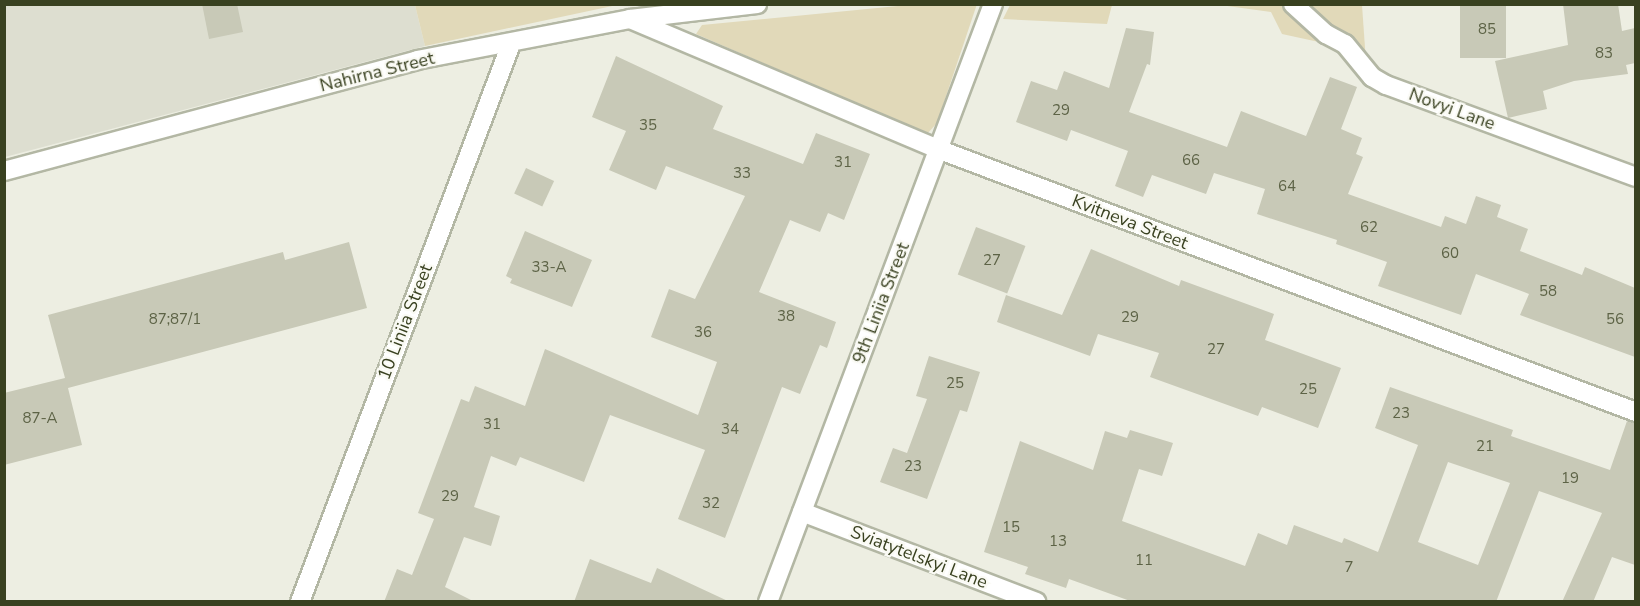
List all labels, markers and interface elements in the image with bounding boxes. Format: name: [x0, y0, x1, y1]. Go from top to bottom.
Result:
house number: 85: [1478, 21, 1496, 39]
house number: 83: [1595, 45, 1613, 63]
street label: Nahirna Street: [318, 47, 436, 97]
street label: Novyi Lane: [1406, 83, 1498, 135]
house number: 29: [1052, 102, 1070, 120]
house number: 35: [639, 117, 657, 135]
house number: 66: [1182, 152, 1200, 170]
house number: 31: [834, 154, 852, 172]
house number: 33: [733, 165, 751, 183]
house number: 64: [1278, 178, 1296, 196]
street label: Kvitneva Street: [1069, 190, 1191, 254]
house number: 62: [1360, 219, 1378, 237]
street label: 9th Liniia Street: [848, 239, 914, 367]
house number: 60: [1441, 245, 1459, 263]
house number: 27: [983, 252, 1001, 270]
house number: 33-А: [531, 259, 567, 277]
street label: 10 Liniia Street: [373, 261, 437, 383]
house number: 58: [1539, 283, 1557, 301]
house number: 38: [777, 308, 795, 326]
house number: 29: [1121, 309, 1139, 327]
house number: 87;87/1: [149, 311, 201, 329]
house number: 56: [1606, 311, 1624, 329]
house number: 36: [694, 324, 712, 342]
house number: 27: [1207, 341, 1225, 359]
house number: 25: [946, 375, 964, 393]
house number: 25: [1299, 381, 1317, 399]
house number: 23: [1392, 405, 1410, 423]
house number: 87-А: [22, 410, 58, 428]
house number: 31: [483, 416, 501, 434]
house number: 34: [721, 421, 739, 439]
house number: 21: [1476, 438, 1494, 456]
house number: 23: [904, 458, 922, 476]
house number: 19: [1561, 470, 1579, 488]
house number: 29: [441, 488, 459, 506]
house number: 32: [702, 495, 720, 513]
house number: 15: [1002, 519, 1020, 537]
street label: Sviatytelskyi Lane: [847, 521, 991, 593]
house number: 13: [1049, 533, 1067, 551]
house number: 11: [1135, 552, 1153, 570]
house number: 7: [1345, 559, 1353, 577]

